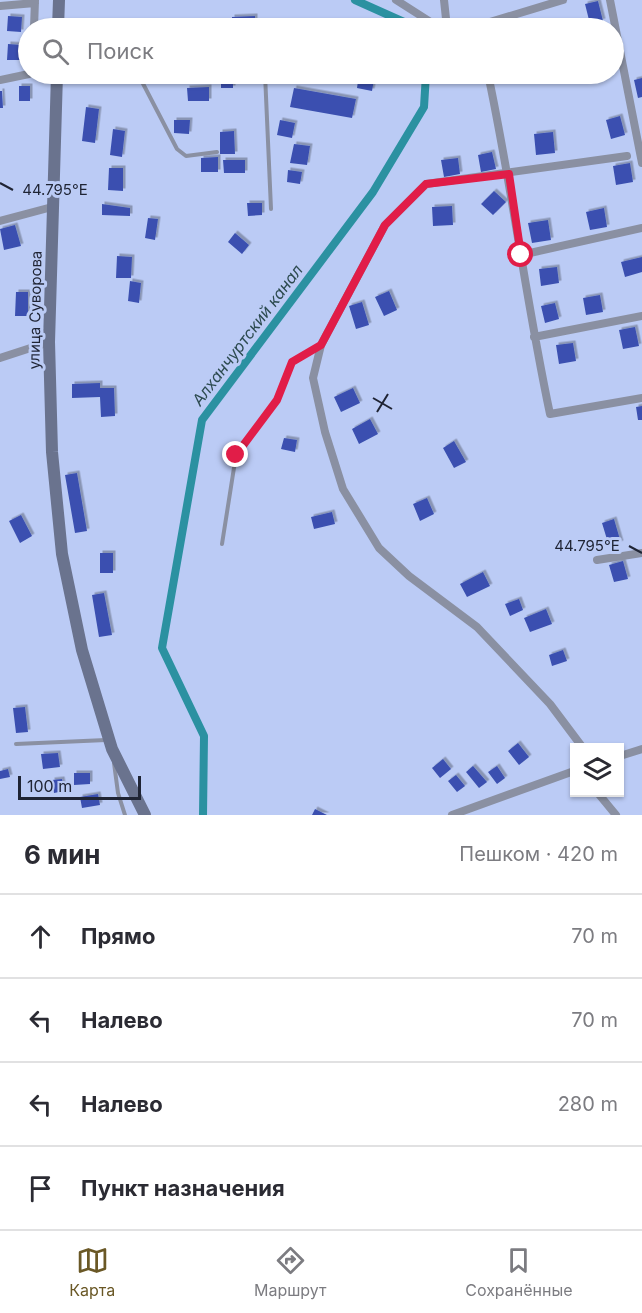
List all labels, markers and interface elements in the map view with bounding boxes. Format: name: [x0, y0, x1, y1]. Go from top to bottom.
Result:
search box: [18, 18, 624, 84]
icon: search: [39, 35, 72, 68]
text: Поиск: [87, 38, 154, 64]
text: 44.795°E: [22, 180, 88, 199]
route start: [507, 241, 533, 267]
street label: улица Суворова: [24, 250, 46, 370]
water label: Алханчуртский канал: [187, 260, 307, 410]
route end: [222, 441, 248, 467]
text: 44.795°E: [554, 536, 620, 555]
map controls: [570, 743, 624, 797]
button: layers: [570, 743, 624, 797]
scale bar: [18, 773, 141, 800]
text: 100 m: [27, 776, 72, 796]
text: 6 мин: [24, 839, 101, 870]
text: Пешком · 420 m: [459, 842, 618, 866]
icon: ahead: [24, 920, 57, 953]
text: Прямо: [81, 923, 155, 949]
text: 70 m: [571, 924, 618, 948]
icon: left: [24, 1004, 57, 1037]
text: Налево: [81, 1007, 163, 1033]
text: 70 m: [571, 1008, 618, 1032]
icon: left: [24, 1088, 57, 1121]
text: Налево: [81, 1091, 163, 1117]
text: 280 m: [558, 1092, 618, 1116]
icon: arrive: [24, 1172, 57, 1205]
text: Пункт назначения: [81, 1175, 285, 1201]
tab: Карта: [69, 1244, 115, 1300]
tab: Маршрут: [254, 1244, 327, 1300]
tab: Сохранённые: [465, 1244, 573, 1300]

